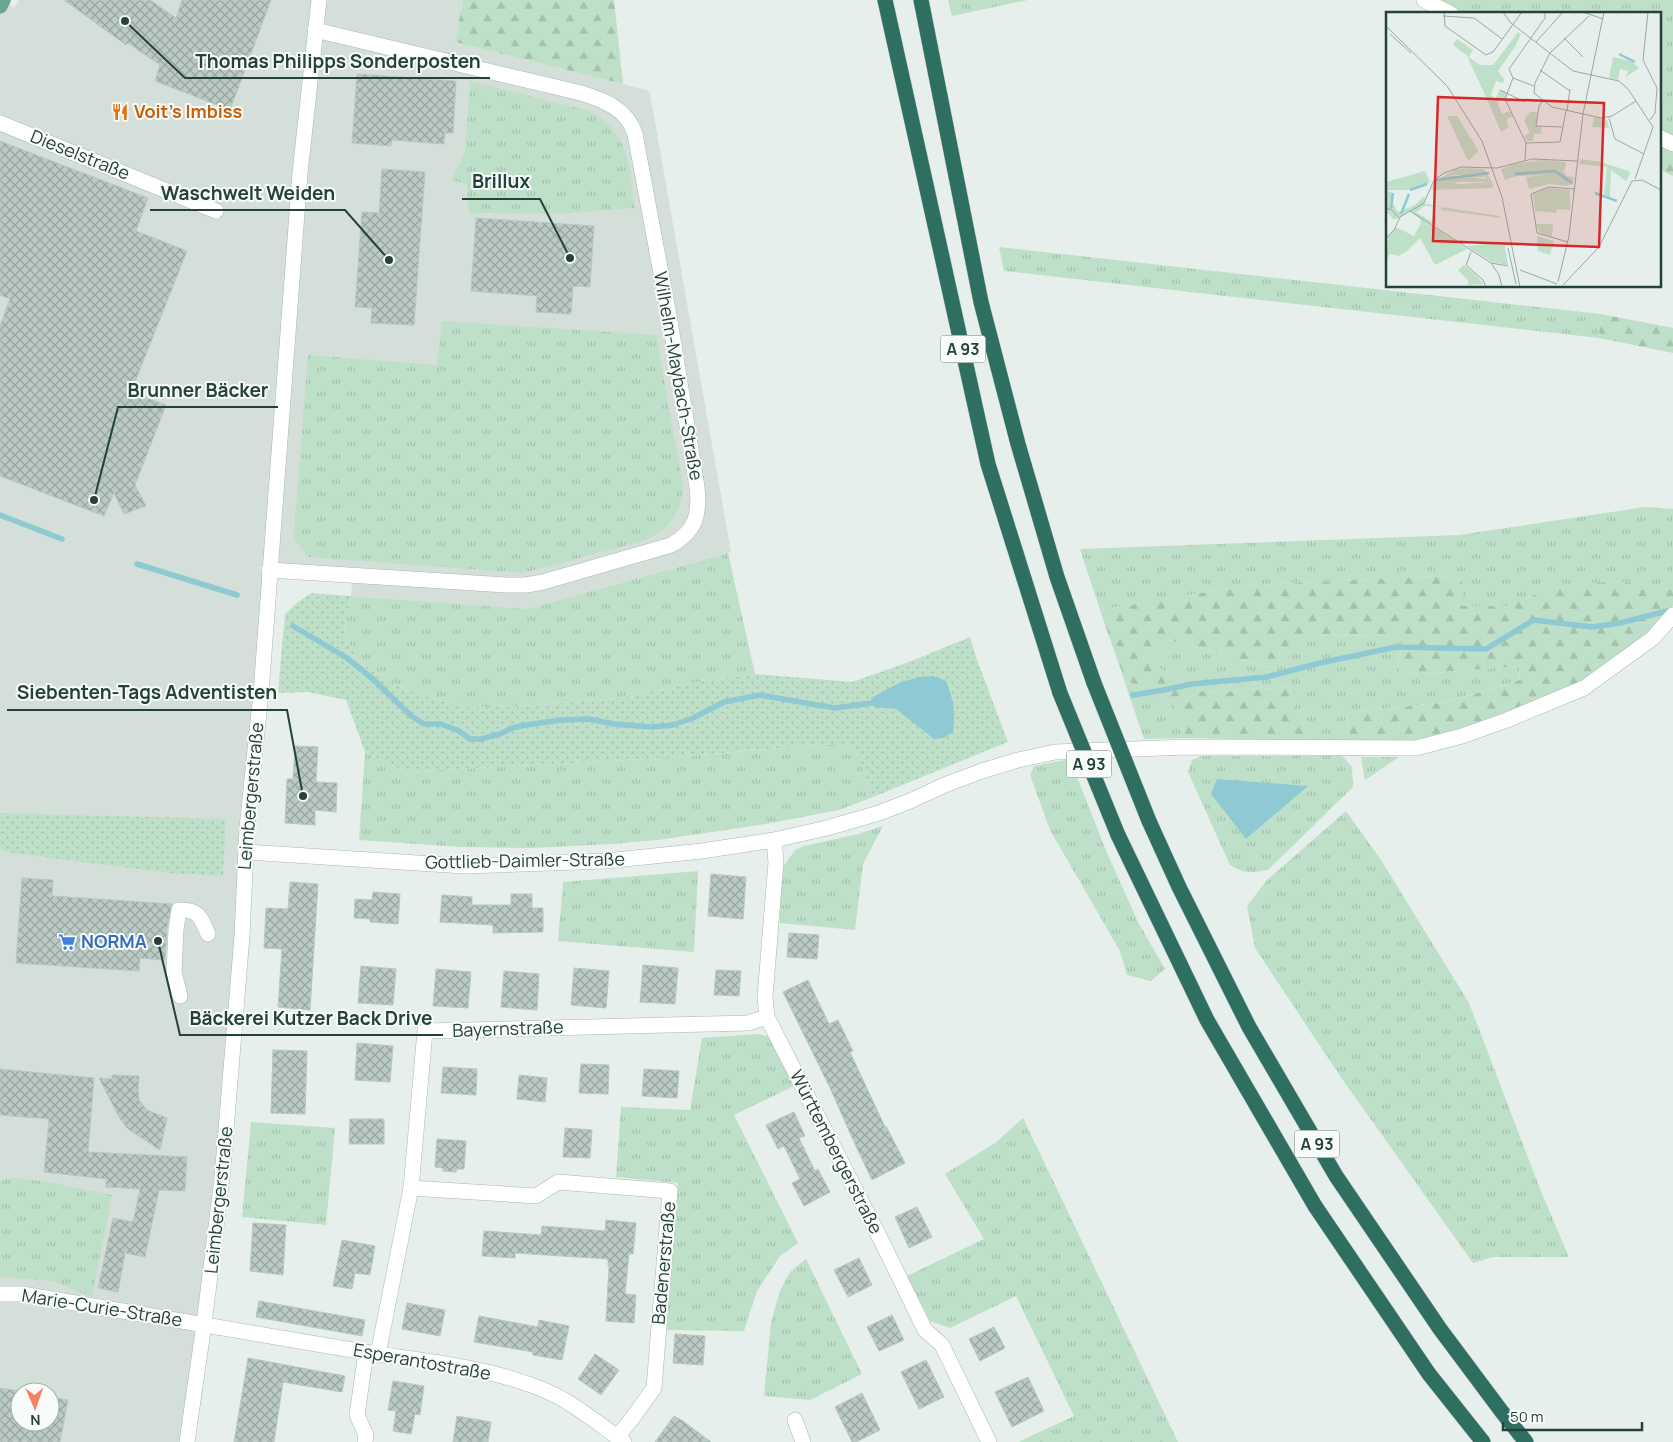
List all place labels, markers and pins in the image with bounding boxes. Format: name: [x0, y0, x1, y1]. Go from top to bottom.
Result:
callout: Thomas Philipps Sonderposten: [185, 44, 490, 78]
place label: Voit's Imbiss: [134, 99, 243, 123]
restaurant icon: Voit's Imbiss: [110, 102, 130, 122]
callout: Brillux: [462, 165, 540, 199]
callout: Waschwelt Weiden: [150, 176, 345, 210]
callout: Brunner Bäcker: [118, 373, 278, 407]
callout: Siebenten-Tags Adventisten: [7, 676, 287, 710]
place label: NORMA: [81, 929, 147, 953]
supermarket icon: NORMA: [57, 932, 77, 952]
callout: Bäckerei Kutzer Back Drive: [180, 1001, 443, 1035]

